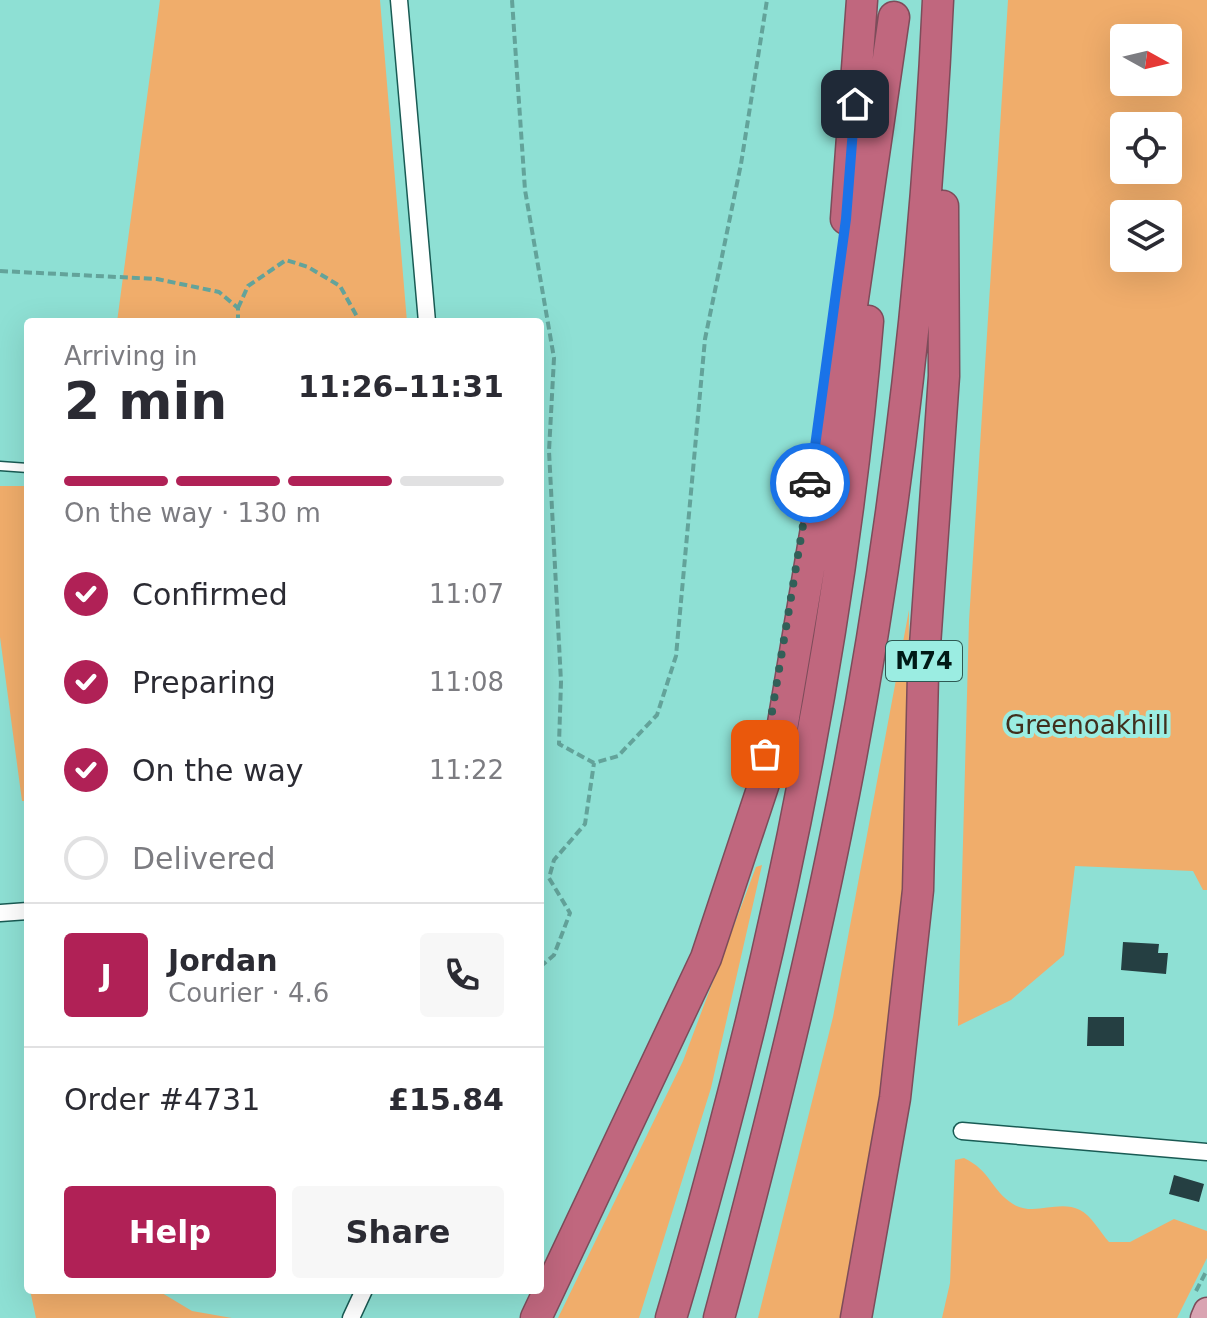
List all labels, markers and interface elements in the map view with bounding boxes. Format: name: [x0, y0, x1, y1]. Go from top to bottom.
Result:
north arrow: [1110, 24, 1182, 96]
map controls: [1110, 24, 1182, 272]
pin: [821, 70, 889, 138]
icon: home: [833, 82, 877, 126]
button: locate: [1110, 112, 1182, 184]
button: layers: [1110, 200, 1182, 272]
text: Arriving in: [64, 341, 198, 371]
text: 11:26–11:31: [298, 369, 504, 404]
text: 2 min: [64, 371, 227, 431]
courier: [770, 443, 850, 523]
icon: car: [788, 461, 832, 505]
text: On the way · 130 m: [64, 498, 321, 528]
icon: check: [64, 572, 108, 616]
text: Confirmed: [132, 577, 288, 612]
text: 11:07: [429, 579, 504, 609]
road number: M74: [886, 641, 962, 681]
icon: check: [64, 660, 108, 704]
text: Preparing: [132, 665, 276, 700]
text: 11:08: [429, 667, 504, 697]
park label: Greenoakhill: [1005, 710, 1169, 740]
pin: [731, 720, 799, 788]
icon: bag: [743, 732, 787, 776]
icon: check: [64, 748, 108, 792]
text: On the way: [132, 753, 304, 788]
text: 11:22: [429, 755, 504, 785]
text: Delivered: [132, 841, 276, 876]
button: phone: [420, 933, 504, 1017]
text: Jordan: [168, 943, 278, 978]
text: J: [100, 958, 112, 993]
text: Courier · 4.6: [168, 978, 329, 1008]
text: Order #4731: [64, 1082, 260, 1117]
text: £15.84: [388, 1082, 504, 1117]
button: Help: [64, 1186, 276, 1278]
button: Share: [292, 1186, 504, 1278]

